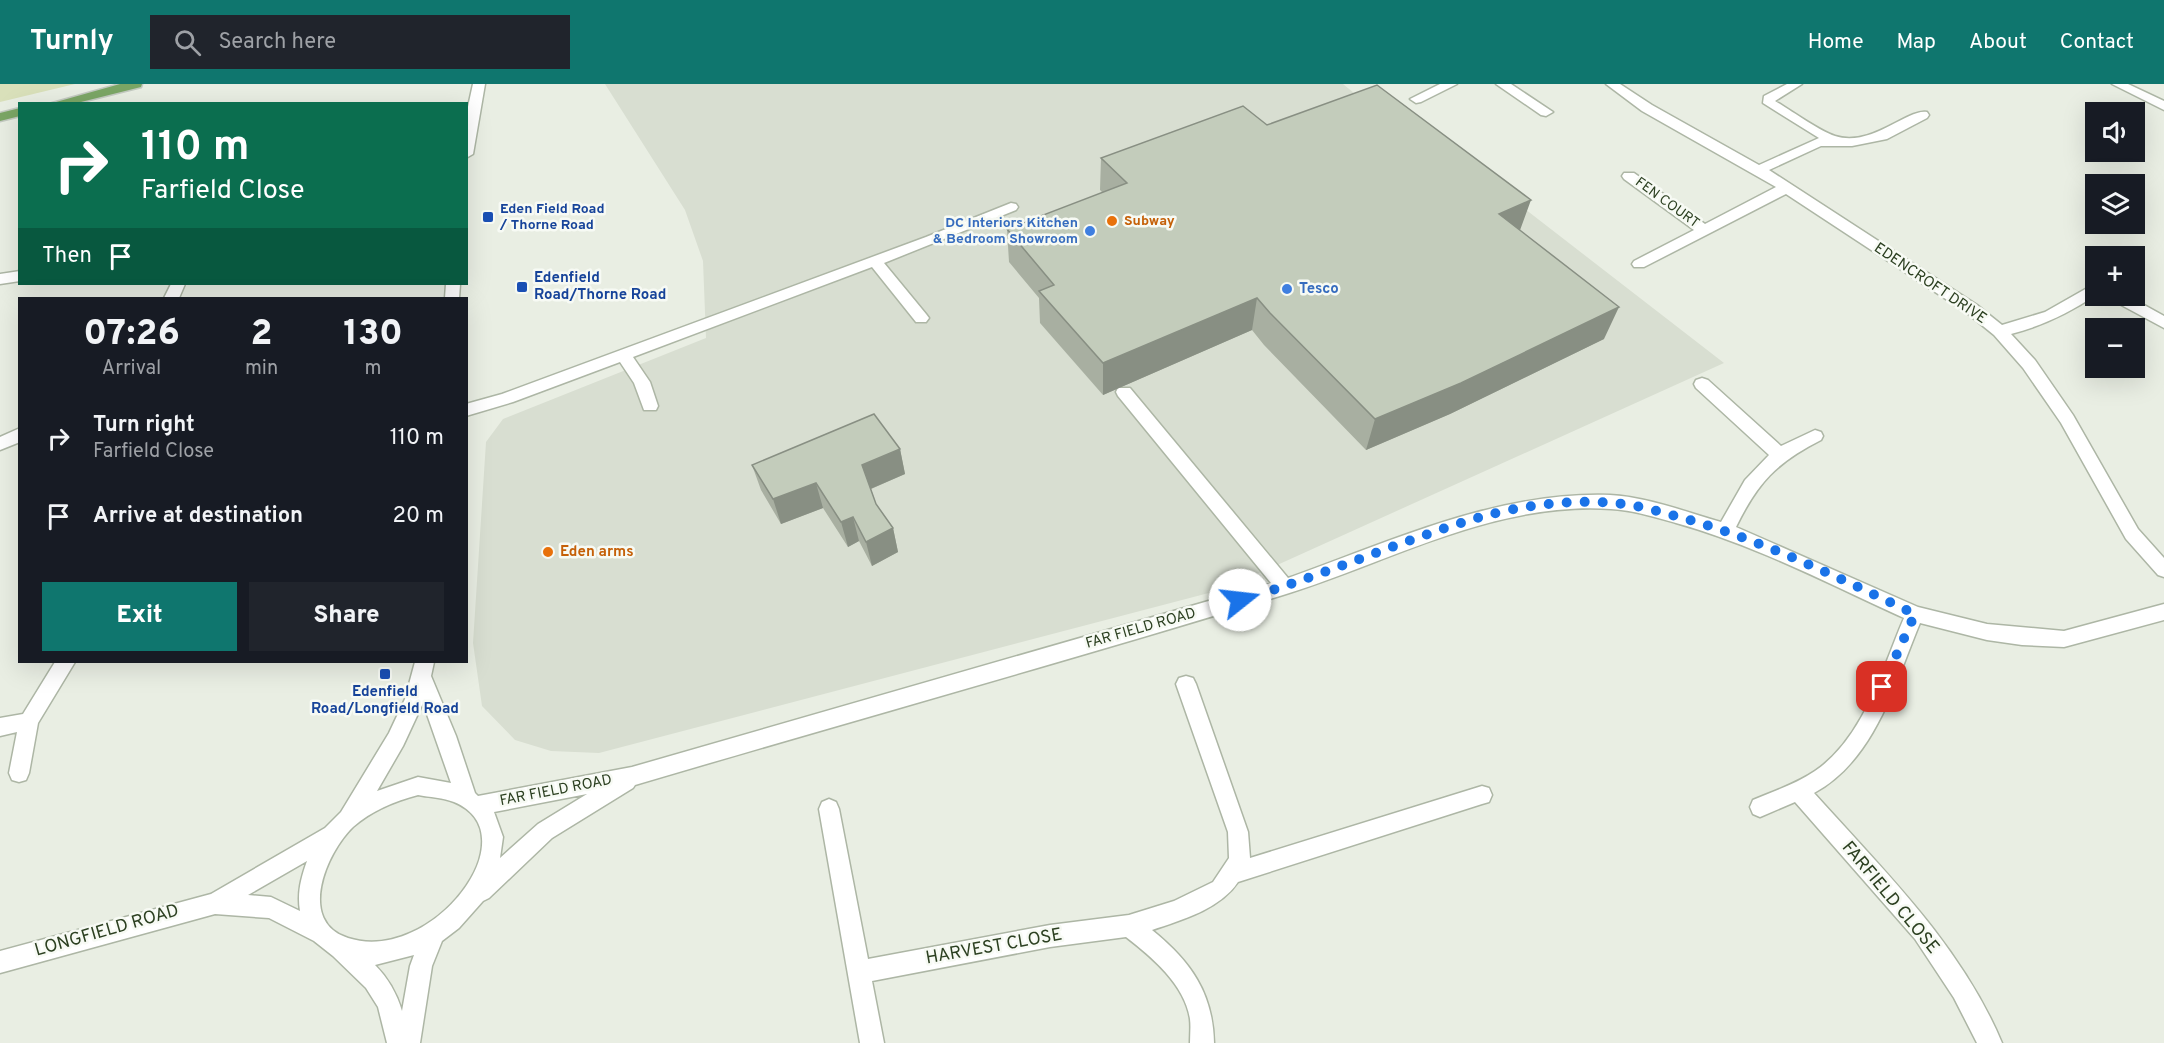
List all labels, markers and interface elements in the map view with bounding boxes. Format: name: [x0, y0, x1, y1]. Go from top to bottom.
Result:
search box: [150, 15, 570, 69]
text: Turnly: [30, 24, 114, 60]
icon: search: [171, 26, 204, 59]
text: Search here: [219, 29, 336, 56]
text: Home: [1808, 29, 1864, 56]
text: Map: [1897, 29, 1936, 56]
text: About: [1969, 29, 2027, 56]
text: Contact: [2060, 29, 2134, 56]
map controls: [2085, 102, 2145, 378]
button: sound: [2085, 102, 2145, 162]
text: 110 m: [141, 122, 250, 175]
icon: right: [42, 126, 120, 204]
text: Farfield Close: [141, 174, 305, 208]
street label: FEN COURT: [1632, 174, 1702, 232]
button: layers: [2085, 174, 2145, 234]
place label: Eden Field Road / Thorne Road: [499, 201, 605, 234]
marker: Eden Field Road / Thorne Road: [481, 210, 495, 224]
place label: Subway: [1124, 213, 1175, 230]
marker: Subway: [1105, 214, 1119, 228]
place label: DC Interiors Kitchen & Bedroom Showroom: [933, 215, 1078, 248]
marker: DC Interiors Kitchen & Bedroom Showroom: [1083, 224, 1097, 238]
street label: EDENCROFT DRIVE: [1870, 239, 1990, 329]
icon: arrive: [104, 240, 137, 273]
text: Then: [42, 243, 92, 270]
button: +: [2085, 246, 2145, 306]
place label: Edenfield Road/Thorne Road: [534, 269, 666, 305]
marker: Edenfield Road/Thorne Road: [515, 280, 529, 294]
place label: Tesco: [1299, 280, 1339, 299]
marker: Tesco: [1280, 282, 1294, 296]
text: 07:26: [83, 312, 180, 358]
text: 2: [251, 312, 273, 358]
text: 130: [343, 312, 403, 358]
button: −: [2085, 318, 2145, 378]
text: Arrival: [102, 356, 161, 382]
text: min: [245, 356, 278, 382]
text: m: [365, 356, 382, 382]
text: Turn right: [93, 412, 195, 439]
icon: right: [42, 422, 75, 455]
text: 110 m: [390, 425, 444, 452]
text: Farfield Close: [93, 439, 214, 465]
icon: arrive: [42, 500, 75, 533]
text: Arrive at destination: [93, 503, 303, 530]
text: 20 m: [393, 503, 444, 530]
place label: Eden arms: [560, 543, 634, 562]
marker: Eden arms: [541, 545, 555, 559]
position arrow: [1208, 568, 1272, 632]
button: Exit: [42, 582, 237, 651]
button: Share: [249, 582, 444, 651]
street label: FAR FIELD ROAD: [1084, 604, 1198, 654]
pin: [1856, 661, 1907, 712]
marker: Edenfield Road/Longfield Road: [378, 667, 392, 681]
icon: arrive: [1865, 670, 1898, 703]
place label: Edenfield Road/Longfield Road: [311, 683, 459, 719]
street label: FAR FIELD ROAD: [498, 771, 614, 811]
street label: FARFIELD CLOSE: [1836, 837, 1944, 959]
street label: LONGFIELD ROAD: [32, 899, 182, 963]
street label: HARVEST CLOSE: [924, 924, 1064, 970]

